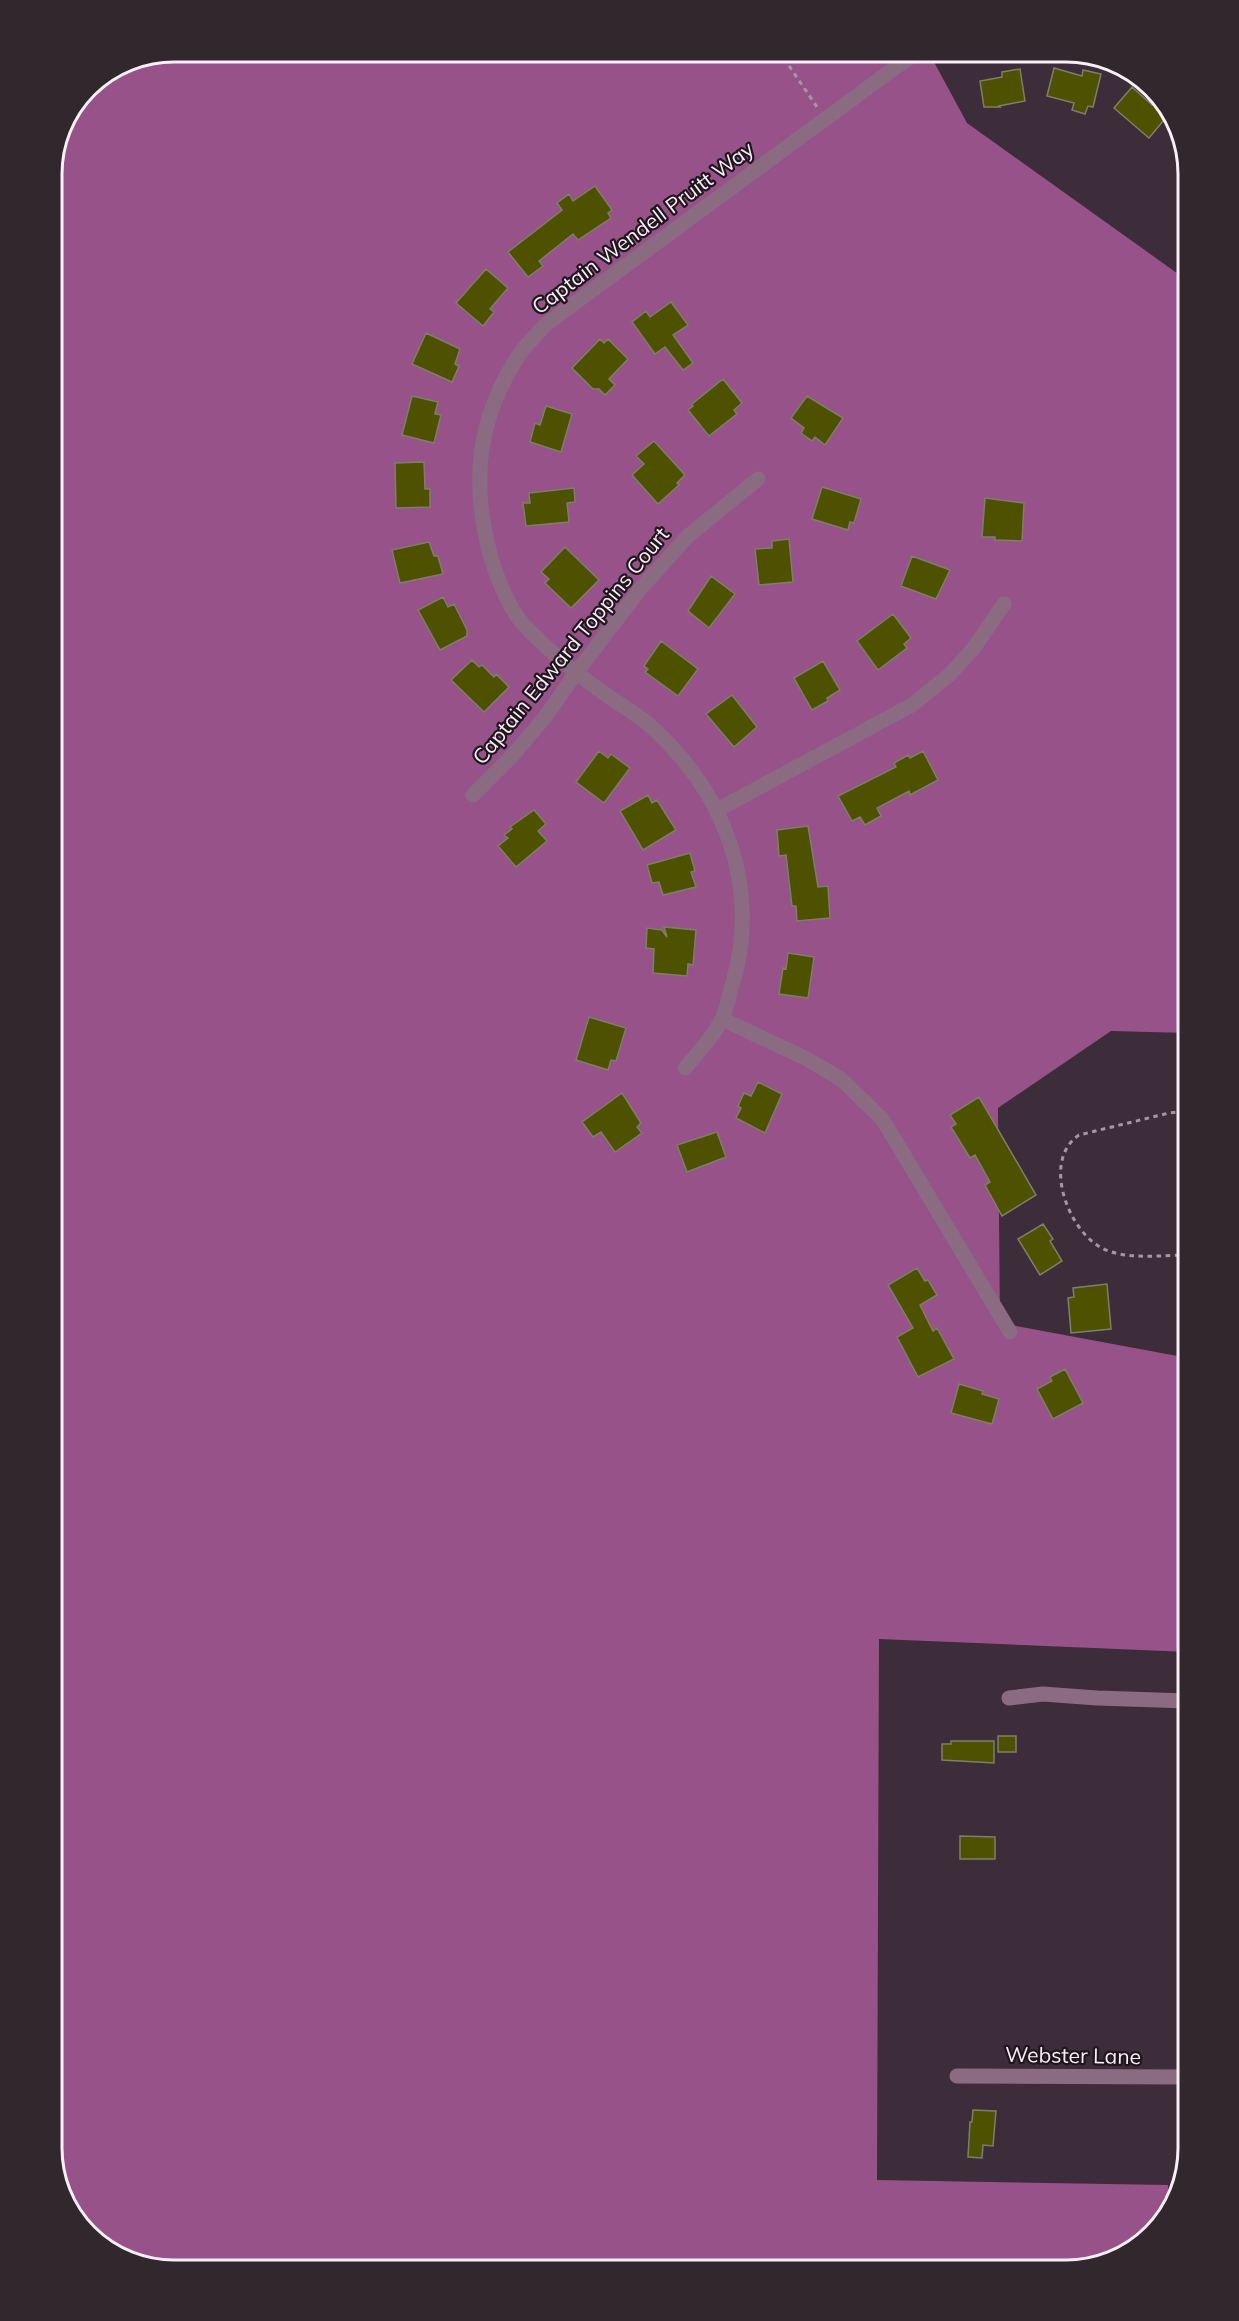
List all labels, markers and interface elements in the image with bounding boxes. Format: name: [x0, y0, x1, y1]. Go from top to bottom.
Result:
street label: Captain Wendell Pruitt Way: [526, 135, 758, 319]
street label: Captain Edward Toppins Court: [466, 522, 674, 769]
street label: Webster Lane: [1005, 2041, 1141, 2069]

